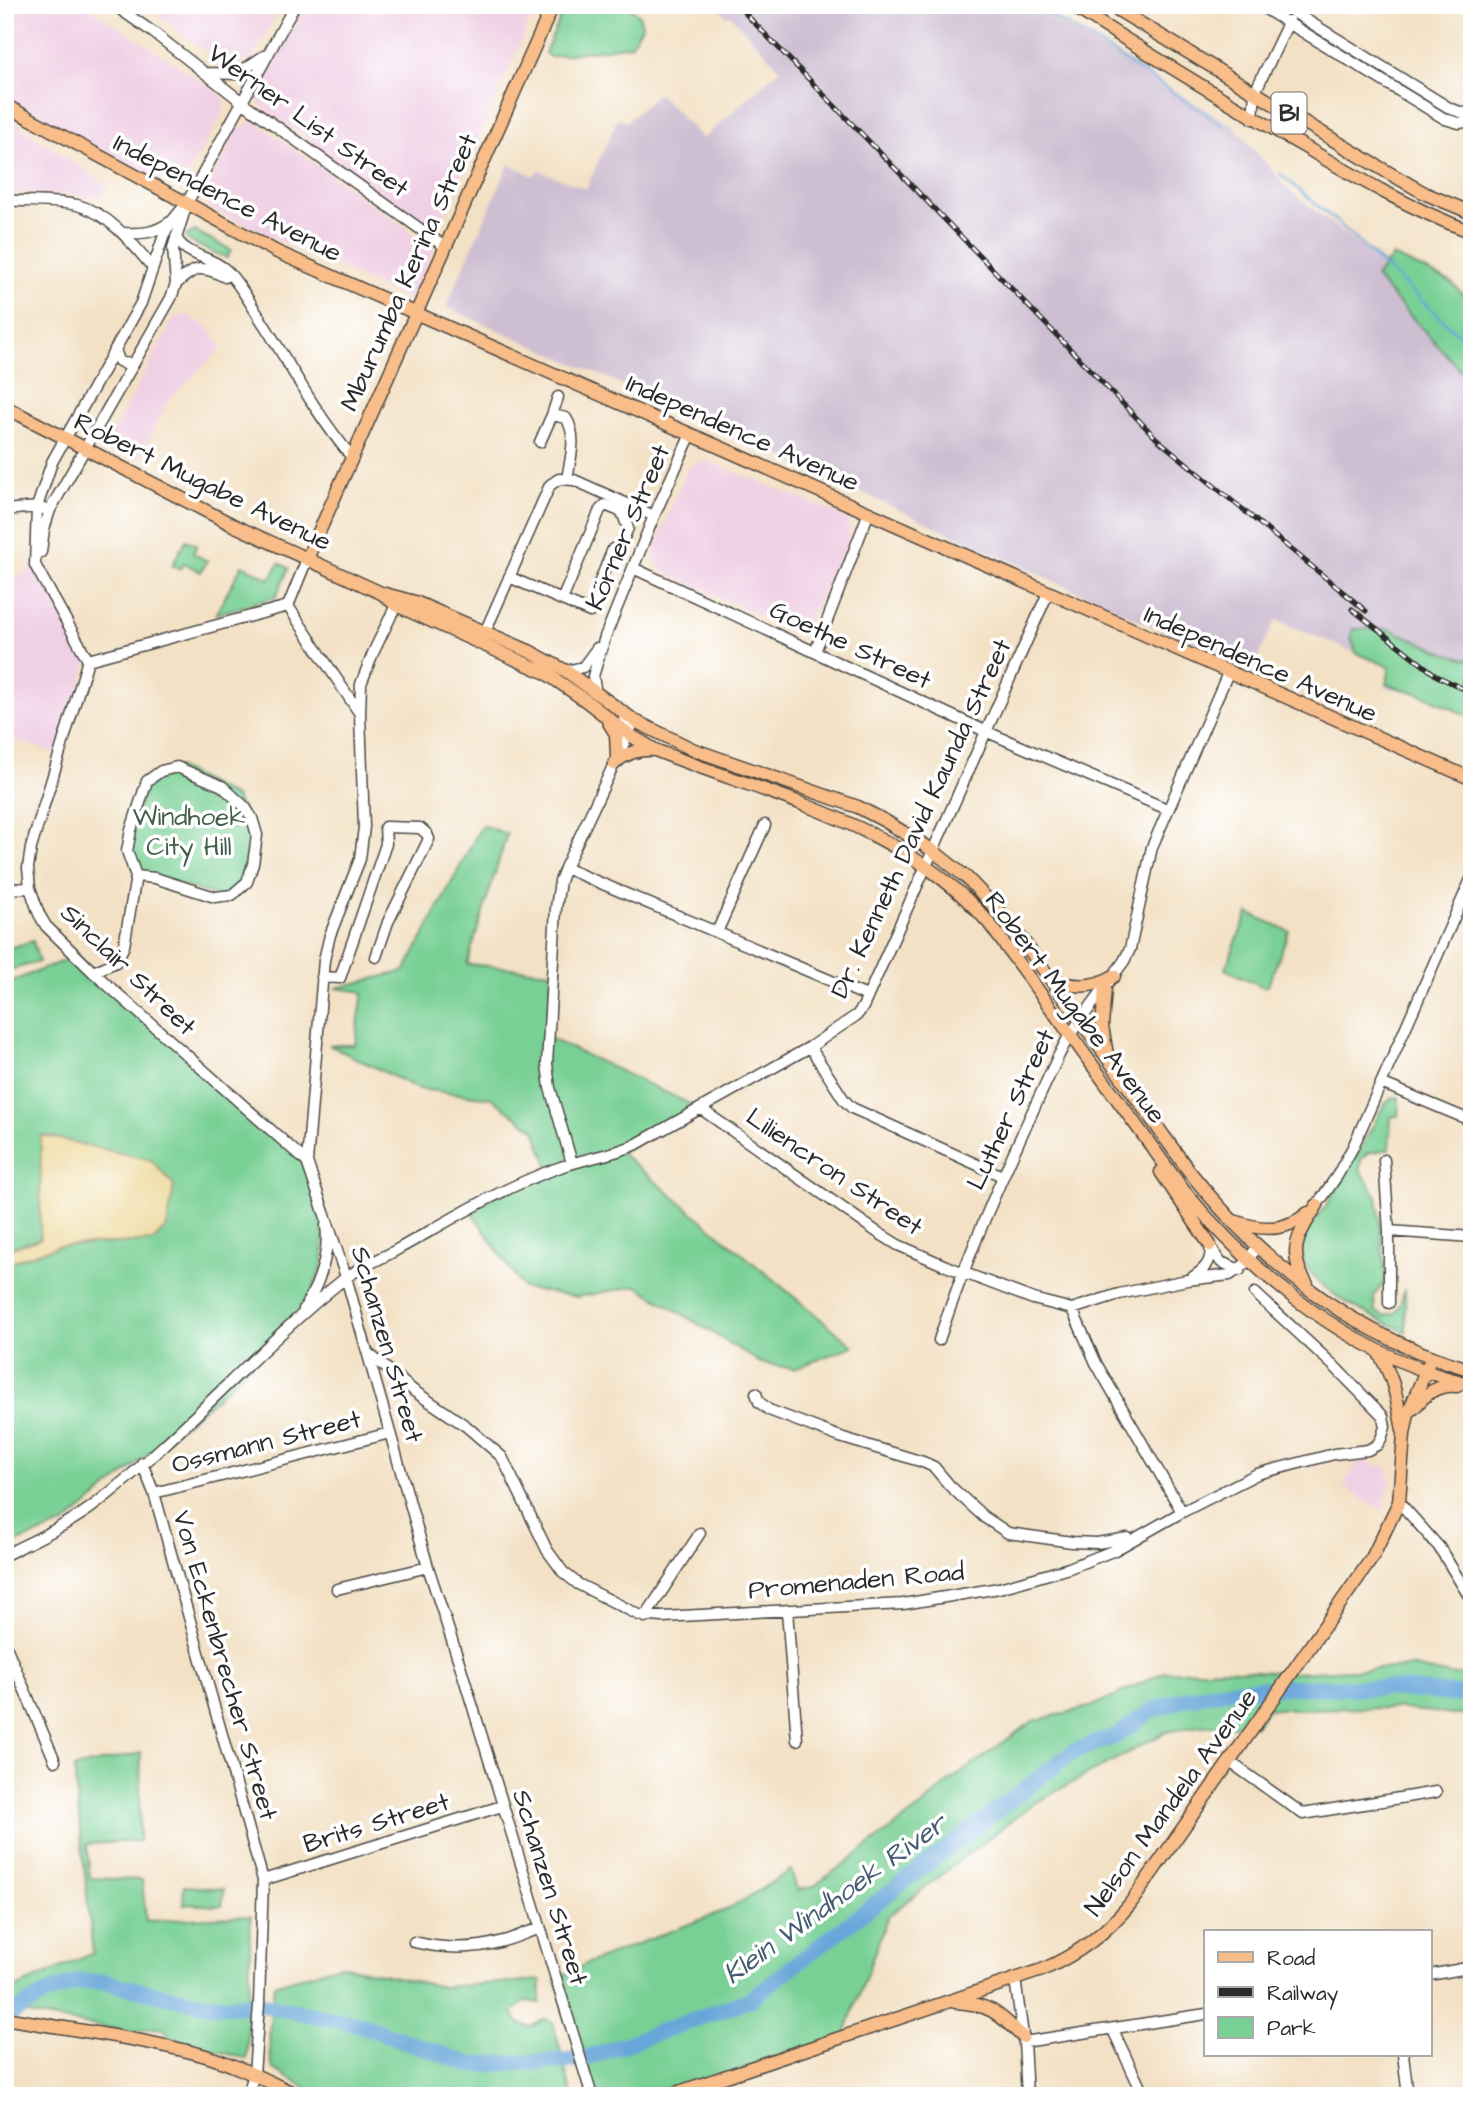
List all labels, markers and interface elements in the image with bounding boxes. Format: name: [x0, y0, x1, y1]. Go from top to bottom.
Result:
street label: Werner List Street: [200, 35, 417, 206]
road number: B1: [1272, 92, 1306, 134]
street label: Independence Avenue: [107, 125, 348, 271]
street label: Mburumba Kerina Street: [331, 127, 487, 417]
street label: Independence Avenue: [620, 365, 865, 501]
street label: Robert Mugabe Avenue: [67, 404, 337, 562]
street label: Körner Street: [577, 439, 679, 616]
street label: Goethe Street: [764, 592, 938, 698]
street label: Independence Avenue: [1138, 596, 1383, 732]
street label: Dr. Kenneth David Kaunda Street: [822, 632, 1020, 1004]
park label: Windhoek City Hill: [133, 799, 245, 867]
street label: Robert Mugabe Avenue: [974, 884, 1174, 1132]
street label: Sinclair Street: [52, 896, 205, 1044]
street label: Luther Street: [958, 1023, 1064, 1196]
street label: Liliencron Street: [739, 1099, 930, 1245]
street label: Schanzen Street: [342, 1242, 432, 1447]
street label: Ossmann Street: [168, 1401, 365, 1483]
street label: Von Eckenbrecher Street: [164, 1506, 287, 1825]
street label: Promenaden Road: [747, 1554, 966, 1608]
street label: Nelson Mandela Avenue: [1076, 1682, 1266, 1924]
street label: Brits Street: [299, 1784, 454, 1862]
street label: Schanzen Street: [503, 1785, 597, 1990]
water label: Klein Windhoek River: [715, 1803, 957, 1994]
legend: [1204, 1930, 1432, 2056]
text: Road: [1267, 1944, 1315, 1973]
text: Railway: [1267, 1979, 1339, 2010]
text: Park: [1267, 2014, 1316, 2043]

